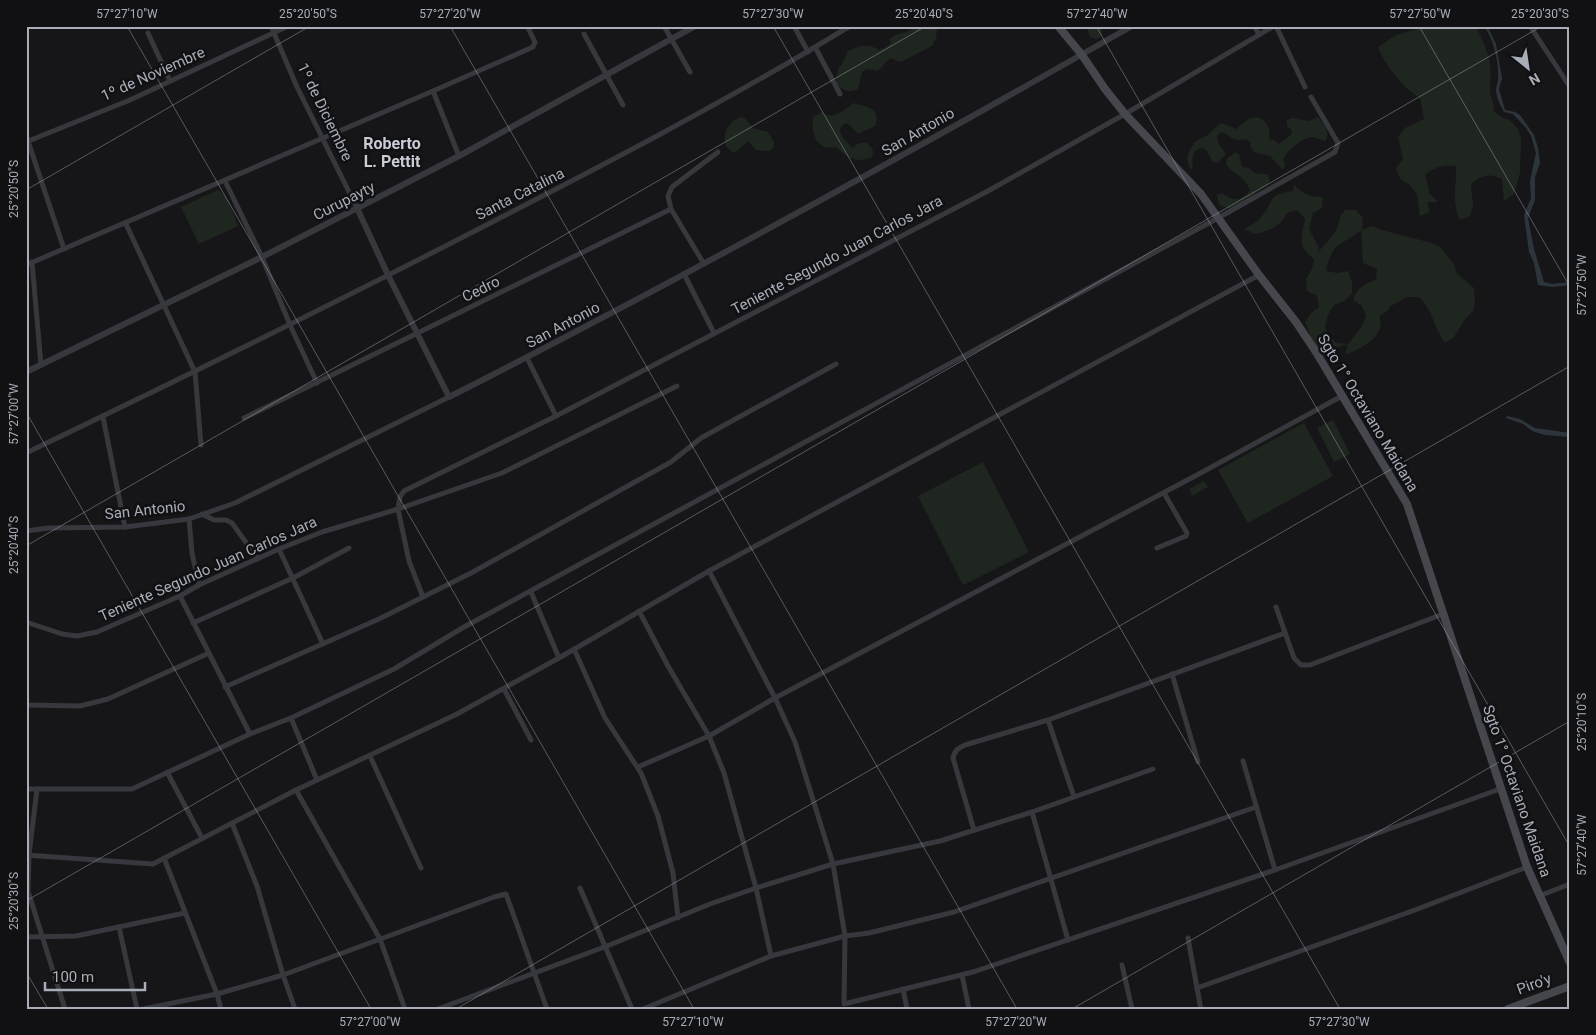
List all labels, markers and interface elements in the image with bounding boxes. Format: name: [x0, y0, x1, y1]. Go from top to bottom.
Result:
text: 57°27'10"W: [96, 7, 158, 21]
text: 25°20'50"S: [279, 7, 337, 21]
text: 57°27'20"W: [419, 7, 481, 21]
text: 57°27'30"W: [742, 7, 804, 21]
text: 25°20'40"S: [895, 7, 953, 21]
text: 57°27'40"W: [1066, 7, 1128, 21]
text: 57°27'50"W: [1389, 7, 1451, 21]
text: 25°20'30"S: [1511, 7, 1569, 21]
north arrow: [1504, 42, 1554, 92]
street label: 1º de Noviembre: [98, 43, 208, 105]
street label: 1º de Diciembre: [294, 60, 356, 164]
text: N: [1526, 70, 1543, 89]
street label: San Antonio: [878, 104, 958, 160]
district label: Roberto L. Pettit: [363, 134, 421, 171]
text: 25°20'50"S: [7, 160, 21, 218]
street label: Santa Catalina: [473, 164, 567, 224]
street label: Curupayty: [310, 178, 378, 224]
street label: Teniente Segundo Juan Carlos Jara: [728, 192, 946, 318]
text: 57°27'50"W: [1575, 254, 1589, 316]
street label: Cedro: [459, 272, 503, 306]
street label: San Antonio: [523, 298, 603, 352]
street label: Sgto 1° Octaviano Maidana: [1314, 331, 1422, 495]
text: 57°27'00"W: [7, 383, 21, 445]
street label: San Antonio: [104, 497, 186, 523]
street label: Teniente Segundo Juan Carlos Jara: [96, 513, 320, 625]
text: 25°20'40"S: [7, 516, 21, 574]
text: 25°20'10"S: [1575, 693, 1589, 751]
street label: Sgto 1° Octaviano Maidana: [1479, 703, 1555, 879]
text: 57°27'40"W: [1575, 814, 1589, 876]
text: 25°20'30"S: [7, 872, 21, 930]
scale bar: [45, 960, 145, 992]
text: 100 m: [52, 968, 94, 986]
street label: Piro'y: [1514, 970, 1554, 998]
text: 57°27'00"W: [339, 1015, 401, 1029]
text: 57°27'10"W: [662, 1015, 724, 1029]
text: 57°27'20"W: [985, 1015, 1047, 1029]
text: 57°27'30"W: [1308, 1015, 1370, 1029]

